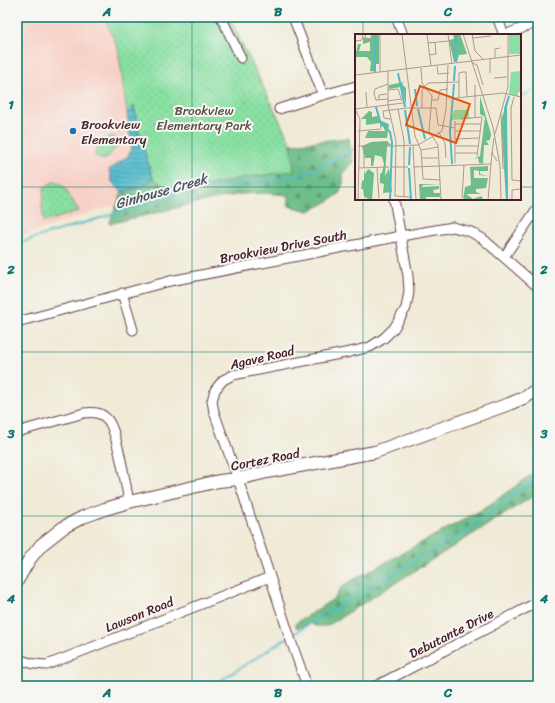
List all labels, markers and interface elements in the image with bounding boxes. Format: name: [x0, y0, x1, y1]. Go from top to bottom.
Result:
text: A: [102, 0, 111, 23]
text: B: [274, 0, 283, 23]
text: C: [443, 0, 453, 23]
inset map: [355, 34, 521, 200]
text: 1: [8, 93, 14, 116]
text: 1: [541, 93, 547, 116]
park label: Brookview Elementary Park: [156, 99, 252, 137]
place label: Brookview Elementary: [81, 113, 147, 151]
marker: Brookview Elementary: [68, 126, 78, 136]
water label: Ginhouse Creek: [112, 166, 212, 217]
street label: Brookview Drive South: [218, 223, 349, 270]
text: 2: [6, 258, 15, 281]
text: 2: [539, 258, 548, 281]
street label: Agave Road: [227, 339, 298, 376]
text: 3: [6, 422, 15, 445]
text: 3: [539, 422, 548, 445]
street label: Cortez Road: [229, 441, 303, 477]
text: 4: [6, 587, 16, 610]
text: 4: [539, 587, 549, 610]
street label: Lawson Road: [101, 590, 178, 639]
street label: Debutante Drive: [405, 602, 498, 665]
text: A: [102, 681, 111, 703]
text: B: [274, 681, 283, 703]
text: C: [443, 681, 453, 703]

